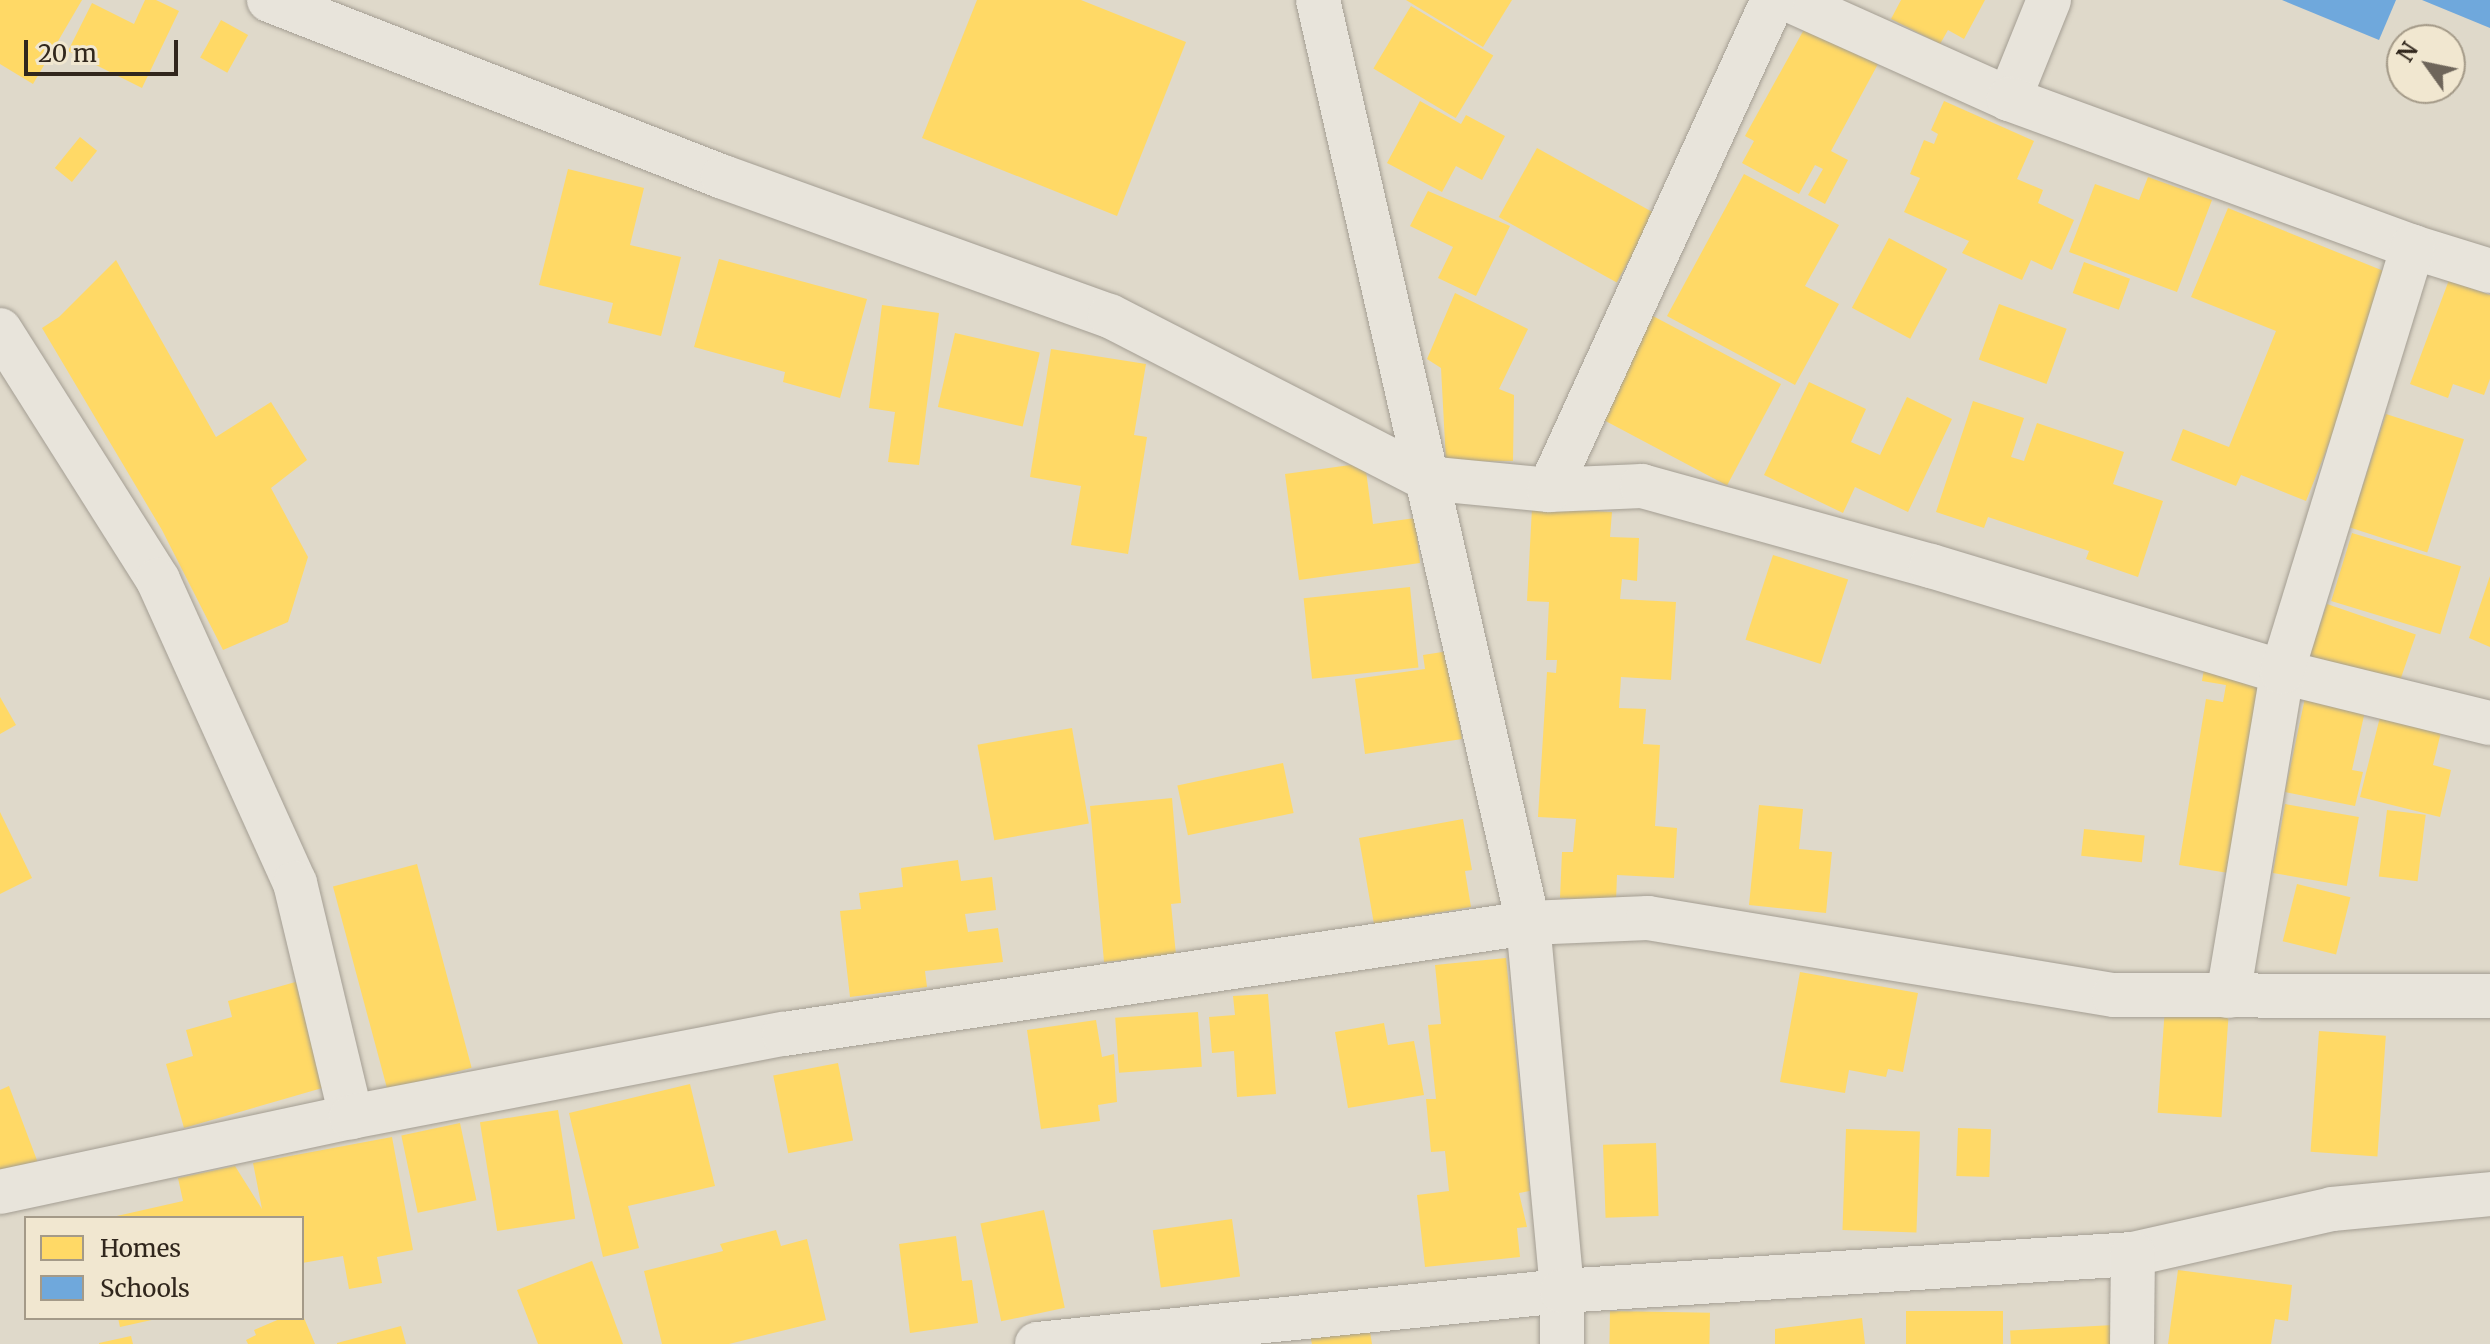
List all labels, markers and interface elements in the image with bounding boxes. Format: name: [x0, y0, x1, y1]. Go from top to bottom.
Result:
scale bar: [28, 24, 182, 74]
north arrow: [2386, 24, 2466, 104]
text: N: [2391, 37, 2424, 67]
text: 20 m: [38, 38, 97, 69]
legend: [24, 1216, 304, 1320]
text: Homes: [100, 1233, 181, 1264]
text: Schools: [100, 1273, 190, 1304]

